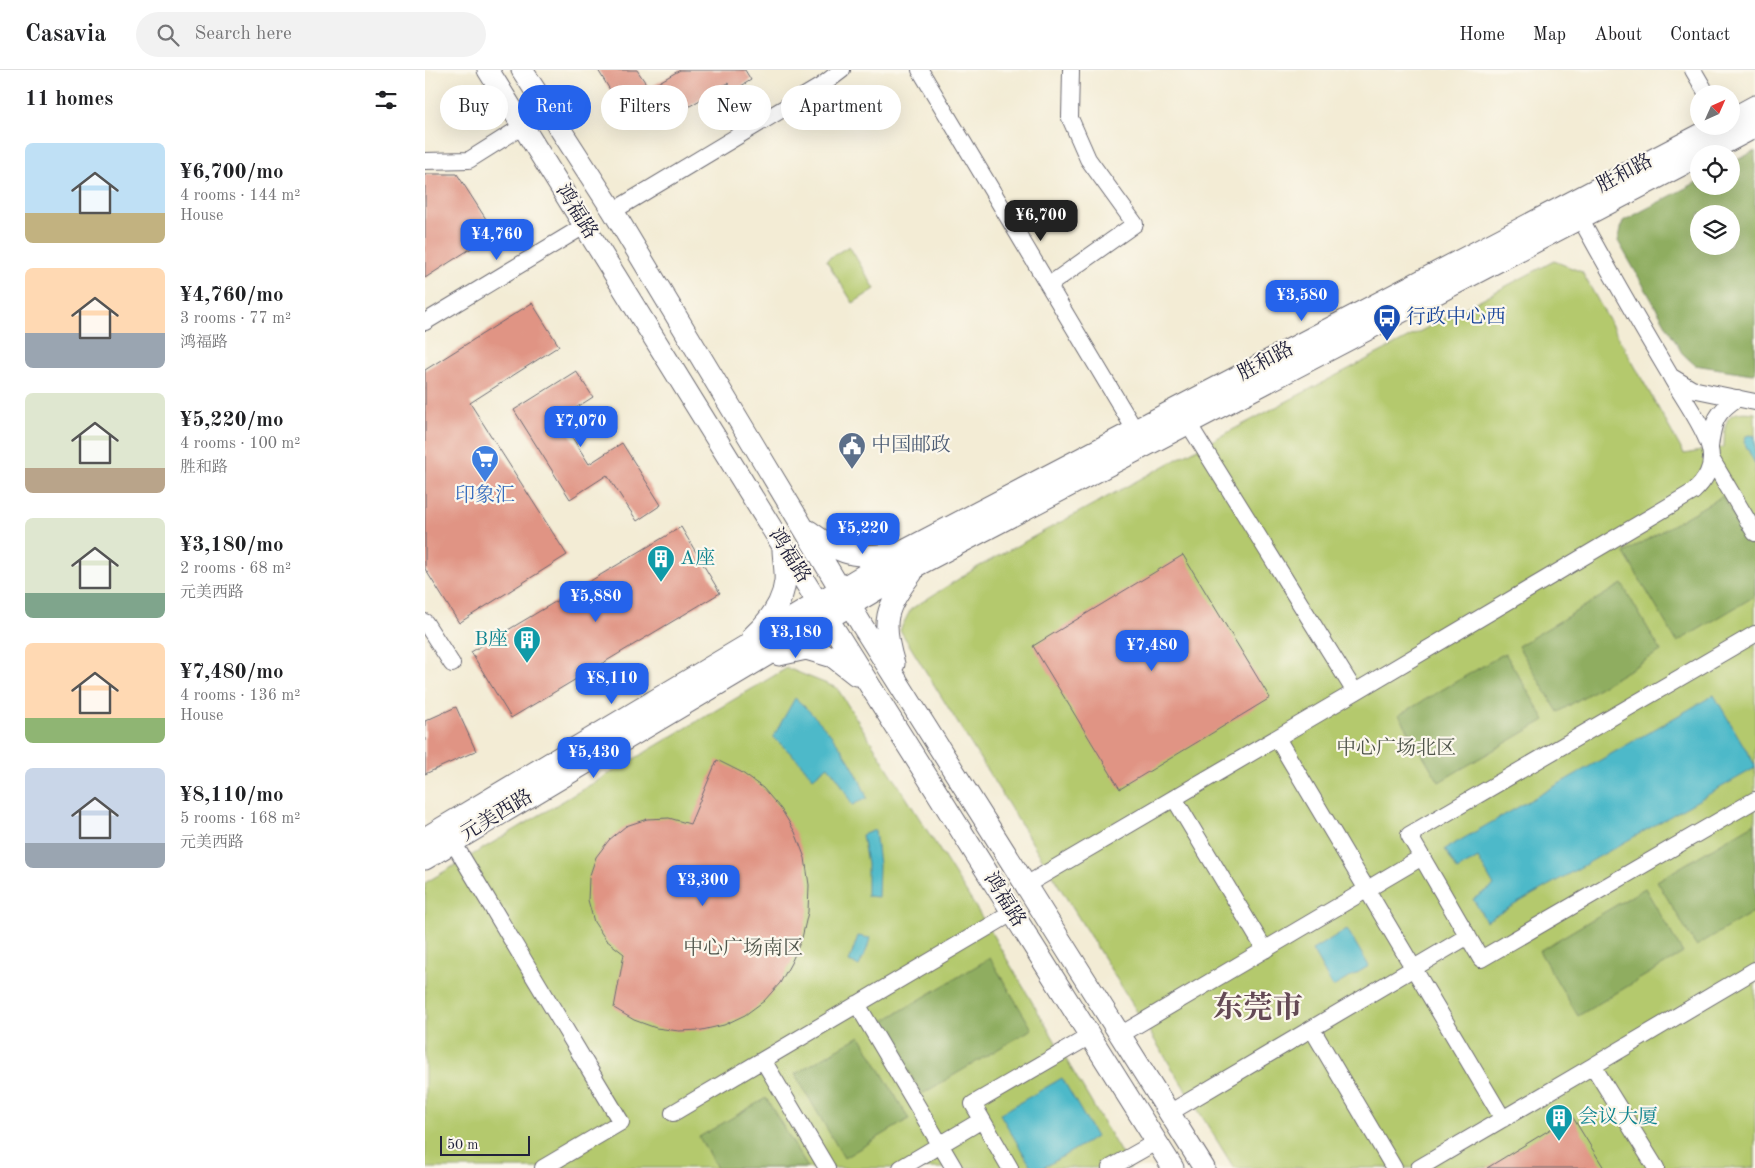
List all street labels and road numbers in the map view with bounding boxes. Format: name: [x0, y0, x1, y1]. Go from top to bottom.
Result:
street label: 胜和路: [1593, 149, 1656, 197]
street label: 鸿福路: [552, 180, 602, 243]
street label: 胜和路: [1234, 337, 1297, 385]
street label: 鸿福路: [765, 524, 815, 587]
street label: 元美西路: [457, 785, 536, 845]
street label: 鸿福路: [980, 868, 1030, 931]

